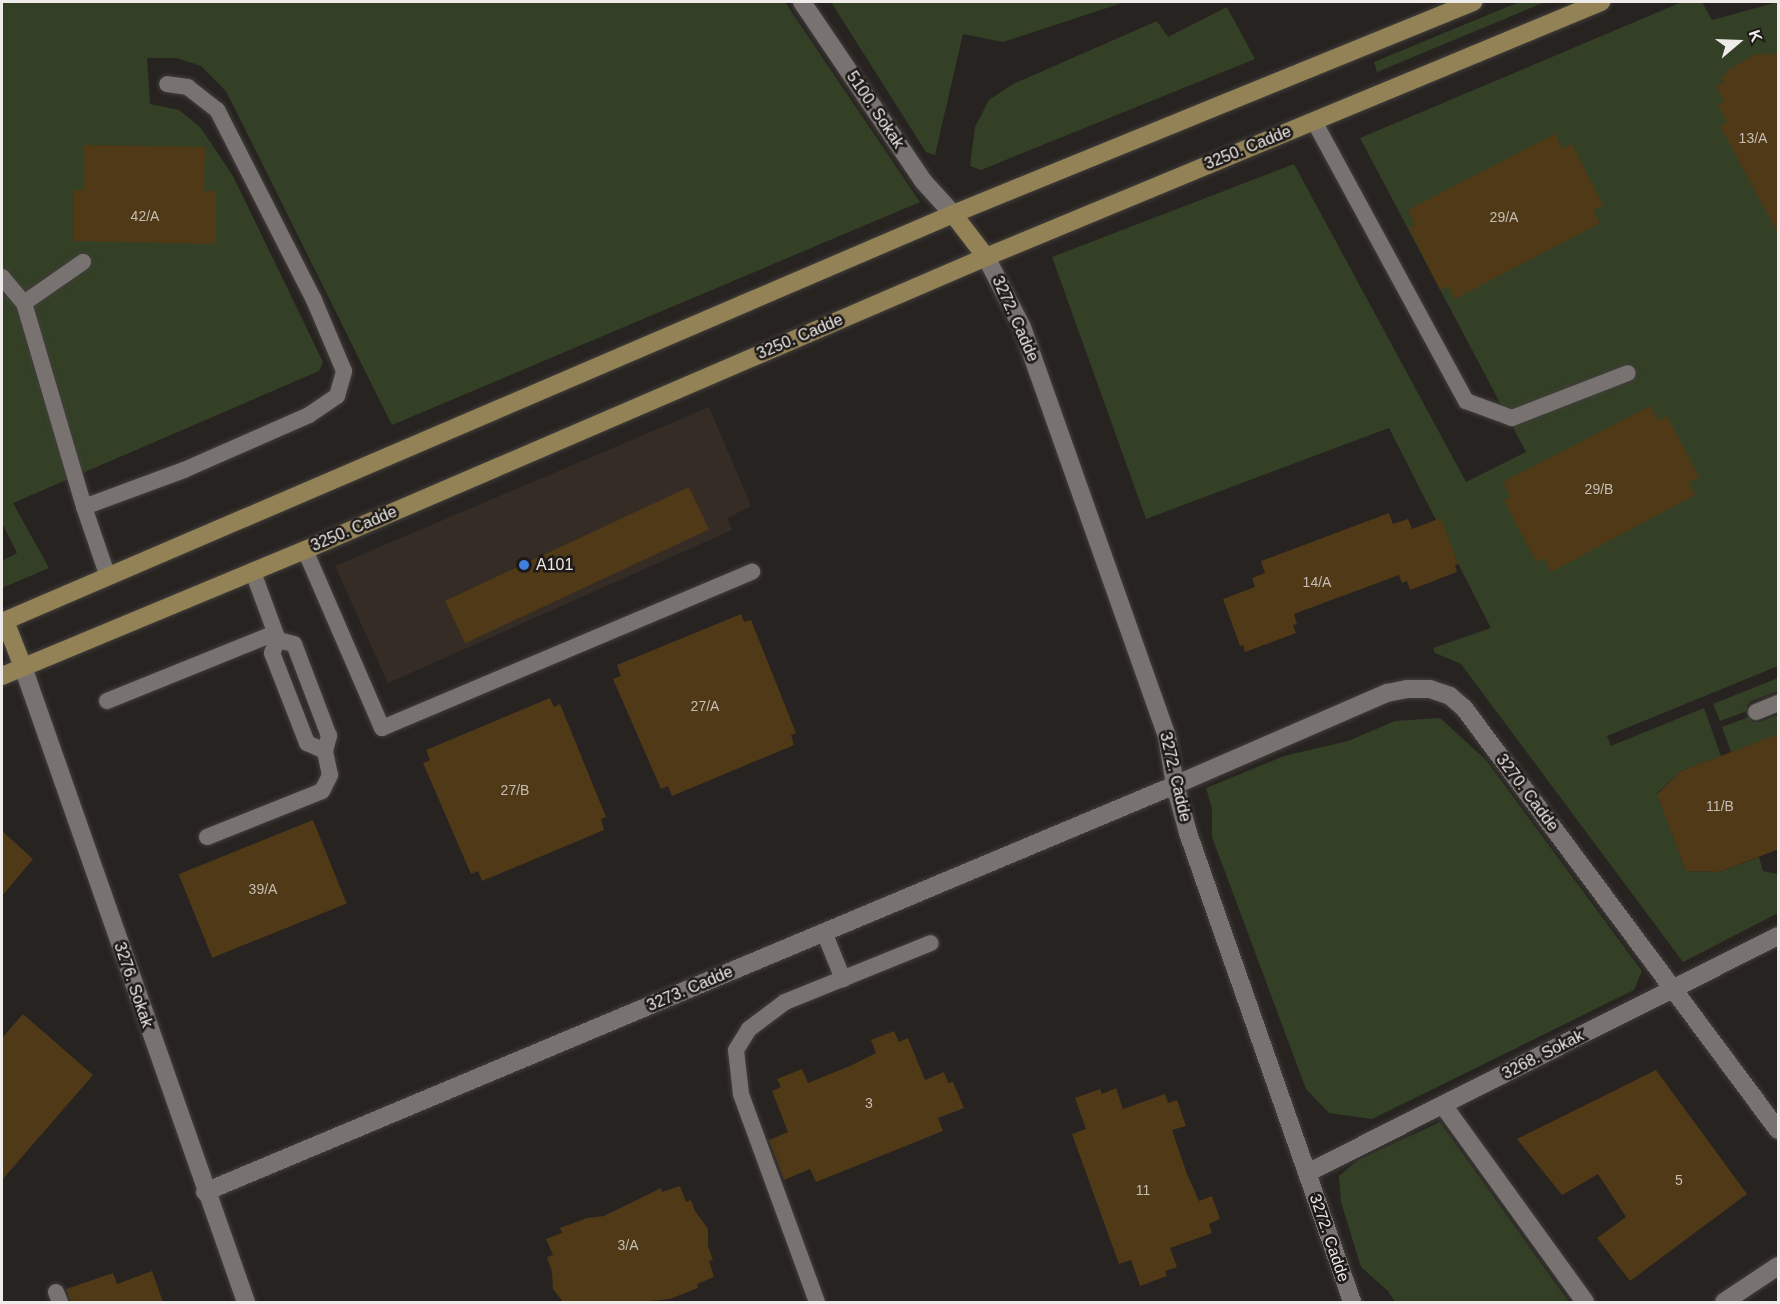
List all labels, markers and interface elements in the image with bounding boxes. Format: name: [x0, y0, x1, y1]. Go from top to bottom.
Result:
north arrow: [1708, 12, 1768, 72]
text: K: [1746, 28, 1765, 44]
street label: 5100. Sokak: [842, 68, 908, 152]
street label: 3250. Cadde: [1202, 122, 1294, 174]
house number: 13/A: [1739, 130, 1767, 146]
house number: 42/A: [131, 208, 159, 224]
house number: 29/A: [1490, 209, 1518, 225]
street label: 3272. Cadde: [988, 273, 1042, 365]
street label: 3250. Cadde: [754, 310, 846, 364]
house number: 29/B: [1585, 481, 1613, 497]
street label: 3250. Cadde: [308, 502, 400, 556]
place label: A101: [536, 555, 573, 575]
marker: A101: [517, 558, 531, 572]
house number: 14/A: [1303, 574, 1331, 590]
house number: 27/A: [691, 698, 719, 714]
street label: 3272. Cadde: [1155, 730, 1195, 824]
street label: 3270. Cadde: [1492, 751, 1562, 835]
house number: 27/B: [501, 782, 529, 798]
house number: 11/B: [1706, 798, 1734, 814]
house number: 39/A: [249, 881, 277, 897]
street label: 3276. Sokak: [109, 940, 157, 1030]
street label: 3273. Cadde: [644, 962, 736, 1016]
street label: 3268. Sokak: [1499, 1026, 1587, 1084]
house number: 3: [865, 1095, 873, 1111]
house number: 5: [1675, 1172, 1683, 1188]
house number: 11: [1136, 1182, 1150, 1198]
street label: 3272. Cadde: [1305, 1192, 1353, 1284]
house number: 3/A: [617, 1237, 639, 1253]

